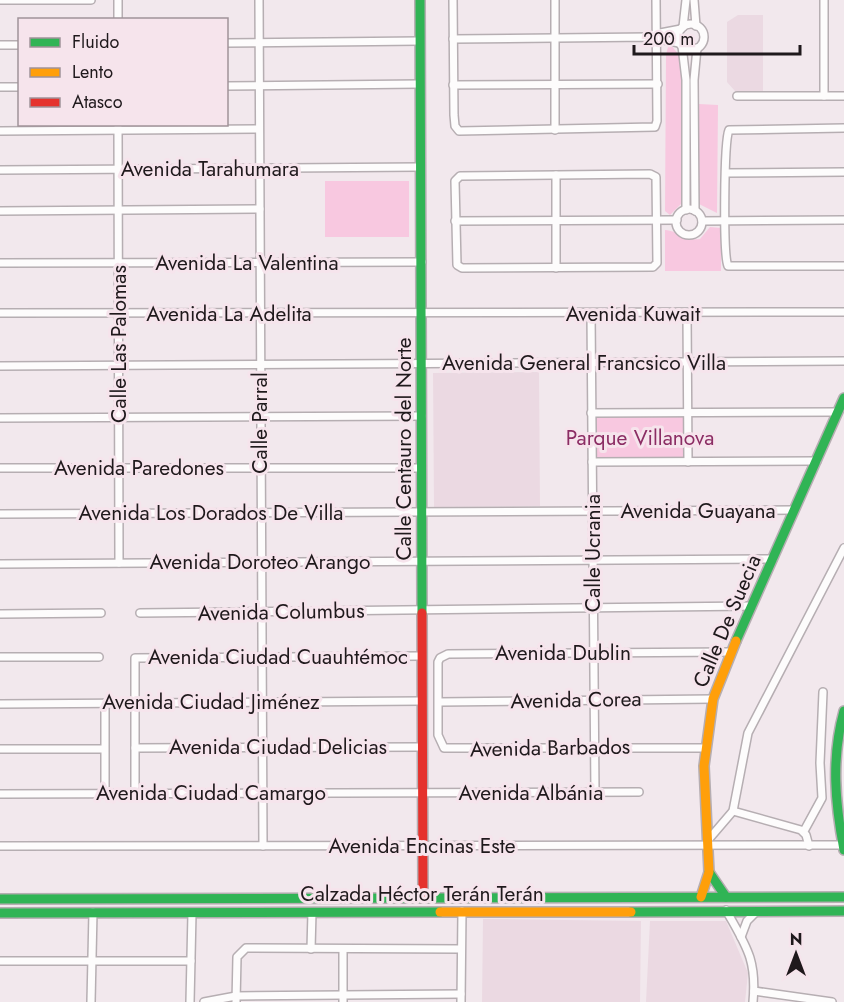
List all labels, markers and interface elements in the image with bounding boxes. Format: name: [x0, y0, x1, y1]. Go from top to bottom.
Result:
legend: [18, 18, 228, 126]
scale bar: [634, 18, 800, 56]
text: 200 m: [643, 26, 694, 52]
text: Fluido: [72, 29, 120, 55]
text: Lento: [72, 59, 113, 85]
text: Atasco: [72, 89, 123, 115]
street label: Avenida Tarahumara: [121, 154, 299, 184]
street label: Avenida La Valentina: [155, 248, 339, 278]
street label: Calle Las Palomas: [104, 265, 134, 423]
street label: Avenida La Adelita: [146, 299, 312, 329]
street label: Avenida Kuwait: [566, 299, 700, 329]
street label: Calle Centauro del Norte: [389, 337, 419, 561]
street label: Avenida General Francsico Villa: [442, 348, 726, 378]
street label: Calle Parral: [245, 372, 275, 474]
park label: Parque Villanova: [566, 423, 714, 453]
street label: Avenida Paredones: [54, 453, 224, 483]
street label: Calle Ucrania: [578, 494, 608, 612]
street label: Avenida Guayana: [620, 496, 776, 526]
street label: Avenida Los Dorados De Villa: [79, 498, 343, 528]
street label: Avenida Doroteo Arango: [150, 547, 370, 577]
street label: Calle De Suecia: [686, 550, 768, 692]
street label: Avenida Columbus: [197, 596, 365, 628]
street label: Avenida Dublin: [495, 638, 631, 668]
street label: Avenida Ciudad Cuauhtémoc: [148, 642, 408, 672]
street label: Avenida Corea: [510, 684, 642, 716]
street label: Avenida Ciudad Jiménez: [102, 687, 320, 717]
street label: Avenida Ciudad Delicias: [169, 732, 387, 762]
street label: Avenida Barbados: [470, 732, 630, 764]
street label: Avenida Ciudad Camargo: [96, 778, 326, 808]
street label: Avenida Albánia: [459, 778, 603, 808]
street label: Avenida Encinas Este: [328, 831, 516, 861]
street label: Calzada Héctor Terán Terán: [300, 879, 544, 909]
north arrow: [766, 924, 826, 984]
text: N: [790, 928, 802, 951]

